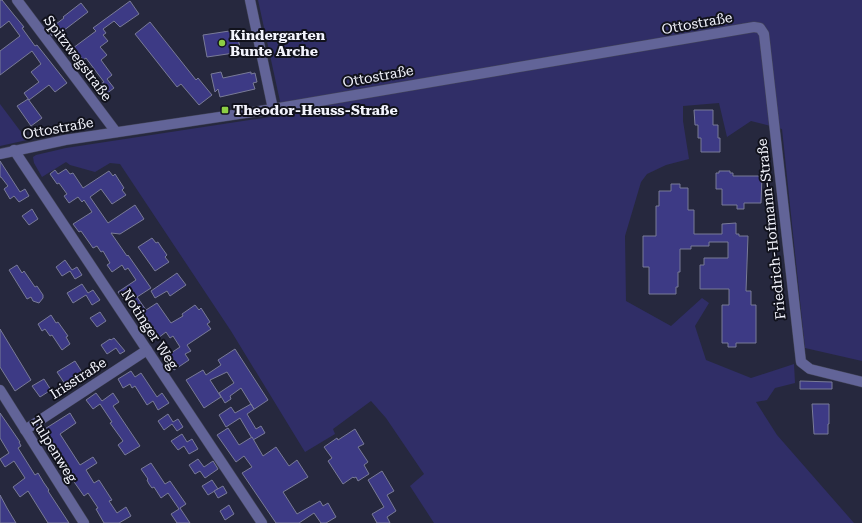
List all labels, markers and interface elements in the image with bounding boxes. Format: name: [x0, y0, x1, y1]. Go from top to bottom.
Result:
street label: Ottostraße: [660, 9, 734, 37]
street label: Spitzwegstraße: [41, 12, 115, 104]
place label: Kindergarten Bunte Arche: [230, 27, 326, 59]
marker: Kindergarten Bunte Arche: [217, 38, 227, 48]
street label: Ottostraße: [341, 62, 415, 90]
place label: Theodor-Heuss-Straße: [233, 102, 398, 118]
marker: Theodor-Heuss-Straße: [220, 105, 230, 115]
street label: Ottostraße: [21, 114, 95, 142]
street label: Friedrich-Hofmann-Straße: [754, 137, 788, 320]
street label: Notinger Weg: [118, 286, 182, 372]
street label: Irisstraße: [47, 354, 109, 402]
street label: Tulpenweg: [27, 413, 81, 485]

